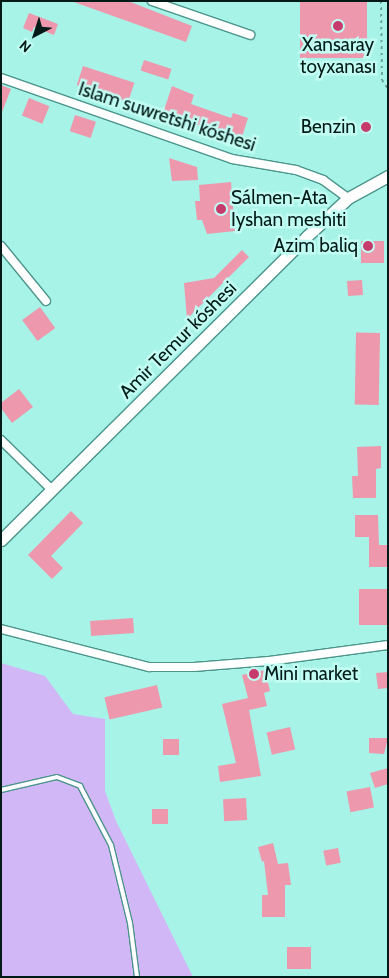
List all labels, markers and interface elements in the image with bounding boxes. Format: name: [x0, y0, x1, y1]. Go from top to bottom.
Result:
north arrow: [10, 10, 60, 60]
marker: Xansaray toyxanası: [332, 20, 344, 32]
place label: Xansaray toyxanası: [300, 34, 376, 78]
text: N: [16, 36, 35, 57]
street label: Islam suwretshi kóshesi: [75, 78, 259, 156]
place label: Benzin: [301, 116, 356, 138]
marker: Benzin: [360, 121, 372, 133]
place label: Sálmen-Ata Iyshan meshiti: [231, 187, 346, 231]
marker: Sálmen-Ata Iyshan meshiti: [215, 203, 227, 215]
place label: Azim baliq: [274, 235, 358, 257]
marker: Azim baliq: [362, 240, 374, 252]
street label: Amir Temur kóshesi: [115, 277, 241, 403]
place label: Mini market: [264, 663, 358, 685]
marker: Mini market: [248, 668, 260, 680]

